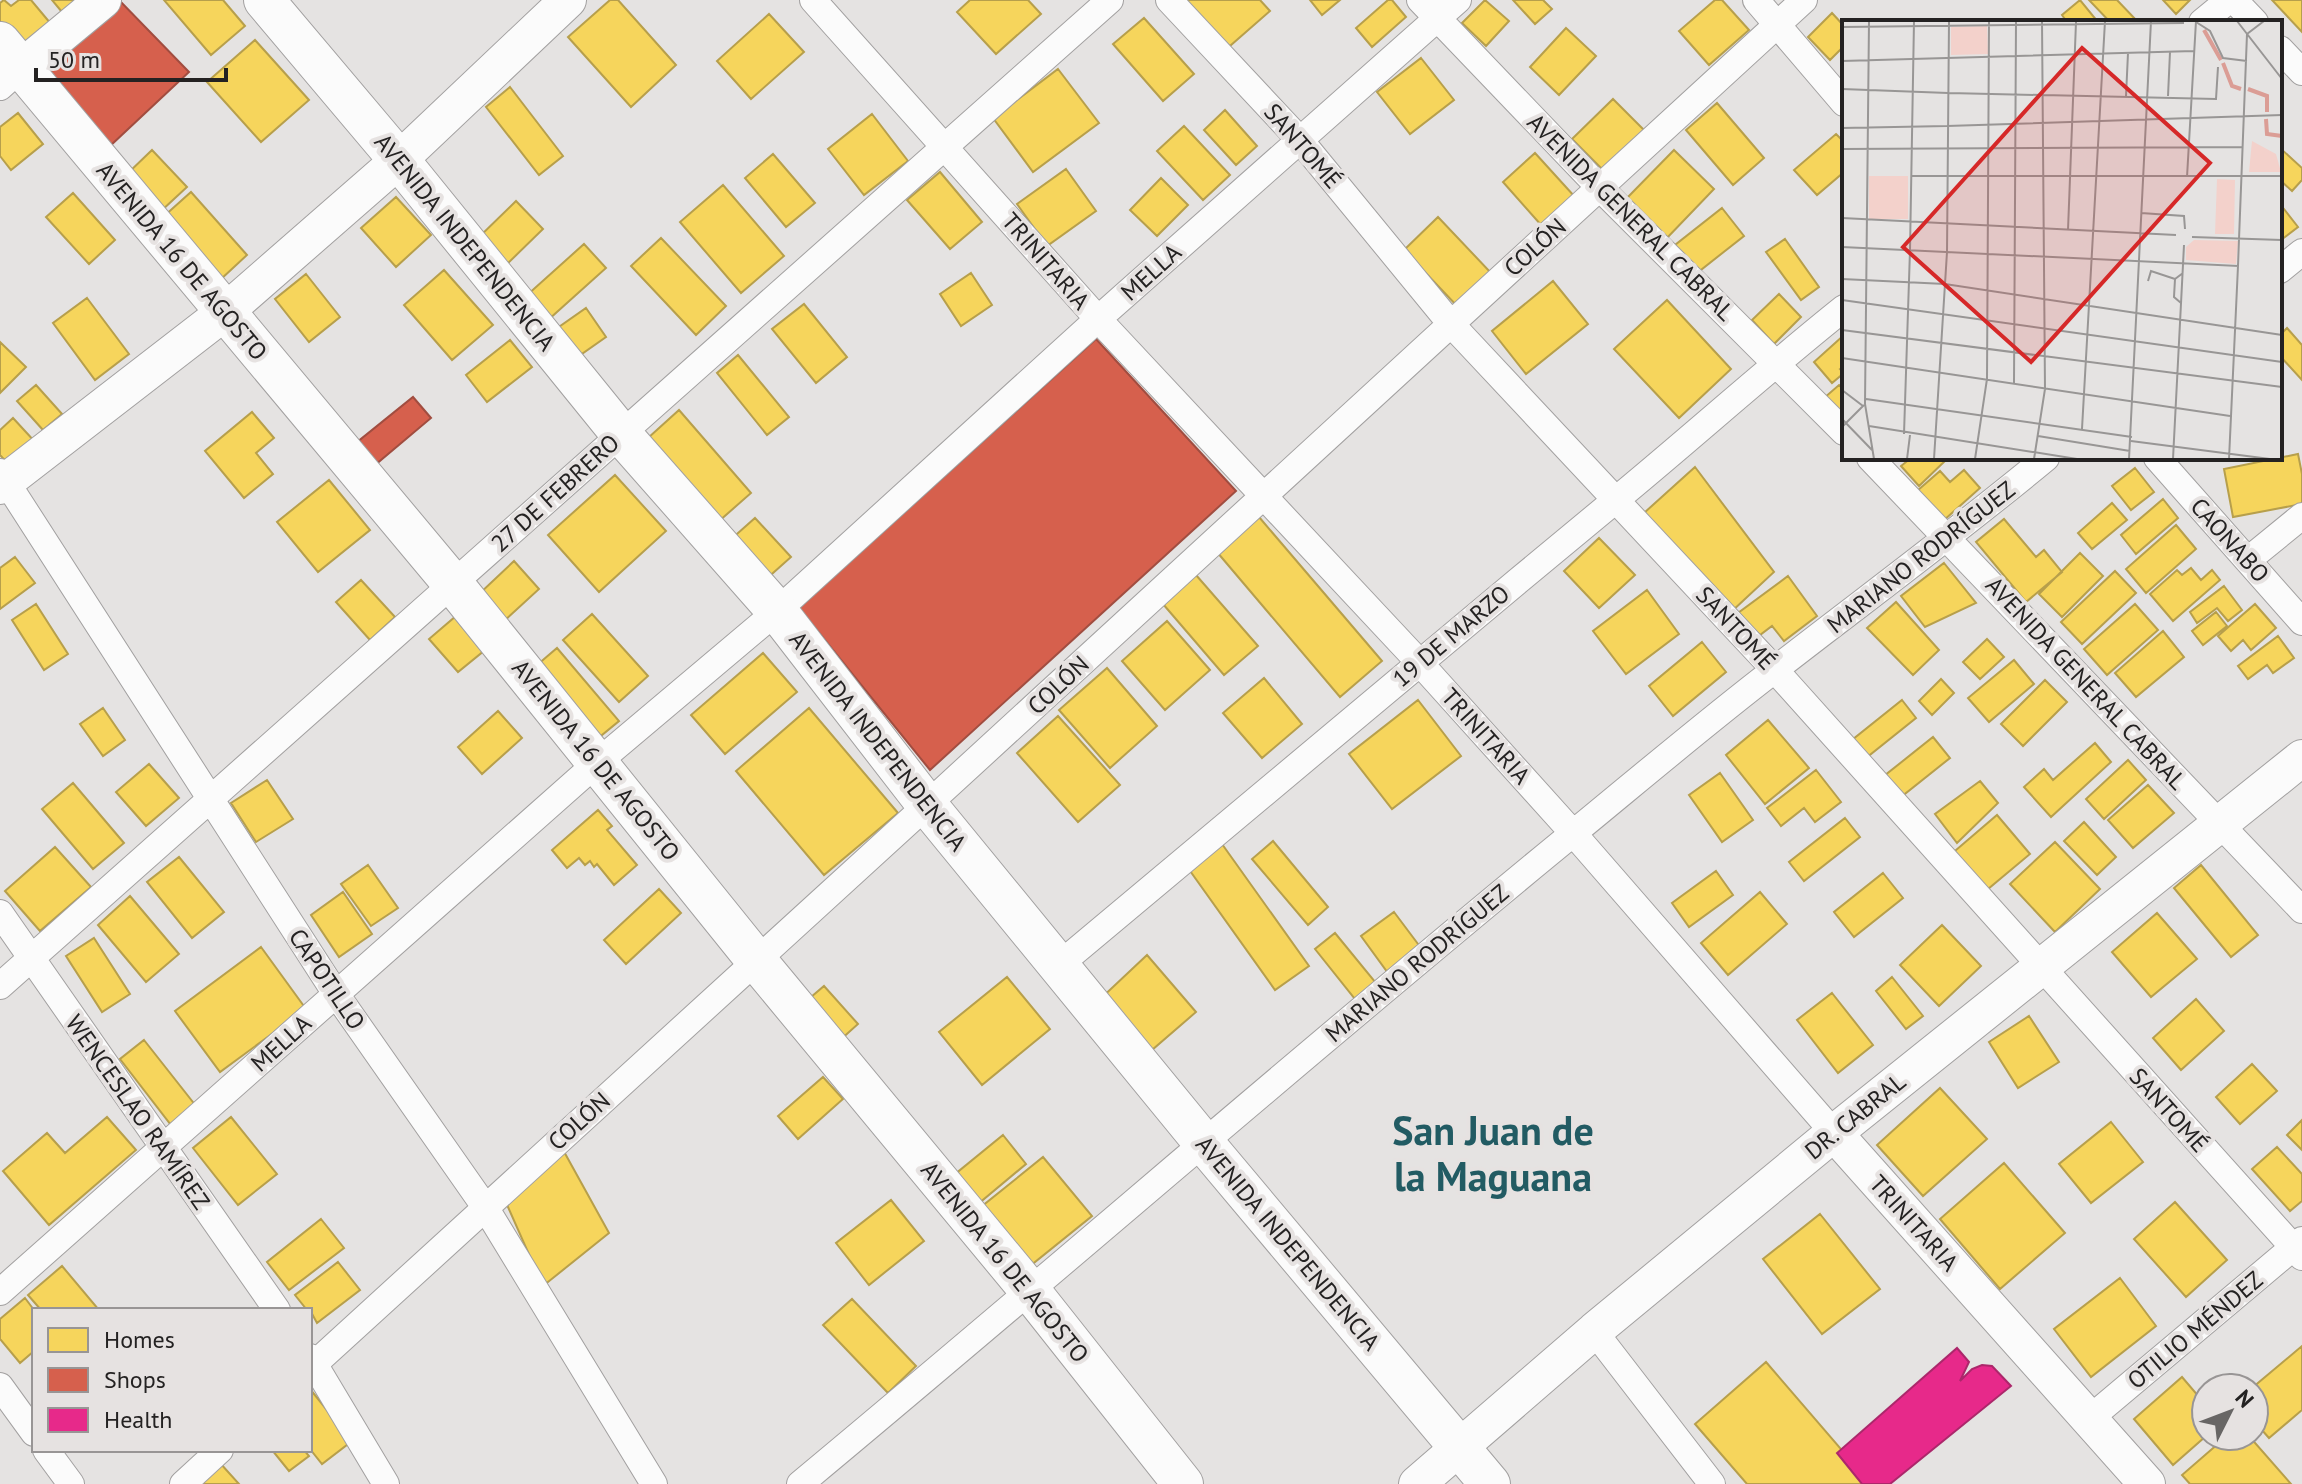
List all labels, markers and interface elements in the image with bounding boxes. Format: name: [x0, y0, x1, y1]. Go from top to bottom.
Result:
inset map: [1842, 20, 2282, 460]
scale bar: [36, 32, 226, 82]
text: 50 m: [48, 44, 100, 75]
street label: SANTOMÉ: [1257, 97, 1349, 195]
street label: AVENIDA GENERAL CABRAL: [1521, 107, 1741, 327]
street label: AVENIDA INDEPENDENCIA: [368, 127, 562, 357]
street label: AVENIDA 16 DE AGOSTO: [90, 155, 274, 367]
street label: TRINITARIA: [995, 206, 1097, 316]
street label: COLÓN: [1498, 211, 1572, 283]
street label: MELLA: [1114, 237, 1188, 307]
street label: 27 DE FEBRERO: [484, 427, 626, 559]
street label: MARIANO RODRÍGUEZ: [1821, 474, 2021, 640]
street label: CAONABO: [2184, 491, 2276, 589]
street label: AVENIDA GENERAL CABRAL: [1979, 570, 2193, 796]
street label: 19 DE MARZO: [1386, 578, 1516, 694]
street label: SANTOMÉ: [1689, 580, 1783, 676]
street label: AVENIDA INDEPENDENCIA: [782, 625, 974, 857]
street label: COLÓN: [1021, 649, 1095, 721]
street label: AVENIDA 16 DE AGOSTO: [505, 653, 687, 867]
street label: TRINITARIA: [1435, 681, 1537, 791]
street label: MARIANO RODRÍGUEZ: [1319, 877, 1515, 1049]
street label: CAPOTILLO: [282, 923, 372, 1035]
street label: MELLA: [244, 1008, 318, 1078]
street label: WENCESLAO RAMÍREZ: [59, 1009, 217, 1215]
street label: SANTOMÉ: [2123, 1061, 2215, 1159]
street label: DR. CABRAL: [1798, 1066, 1912, 1166]
street label: COLÓN: [542, 1085, 616, 1157]
district label: San Juan de la Maguana: [1392, 1104, 1594, 1202]
street label: AVENIDA INDEPENDENCIA: [1189, 1129, 1387, 1357]
street label: AVENIDA 16 DE AGOSTO: [914, 1155, 1096, 1369]
street label: TRINITARIA: [1863, 1168, 1965, 1278]
street label: OTILIO MÉNDEZ: [2121, 1264, 2269, 1396]
legend: [32, 1308, 312, 1452]
text: Homes: [104, 1324, 175, 1355]
text: Shops: [104, 1364, 166, 1395]
north arrow: [2190, 1372, 2270, 1452]
text: N: [2230, 1384, 2260, 1413]
text: Health: [104, 1404, 173, 1435]

